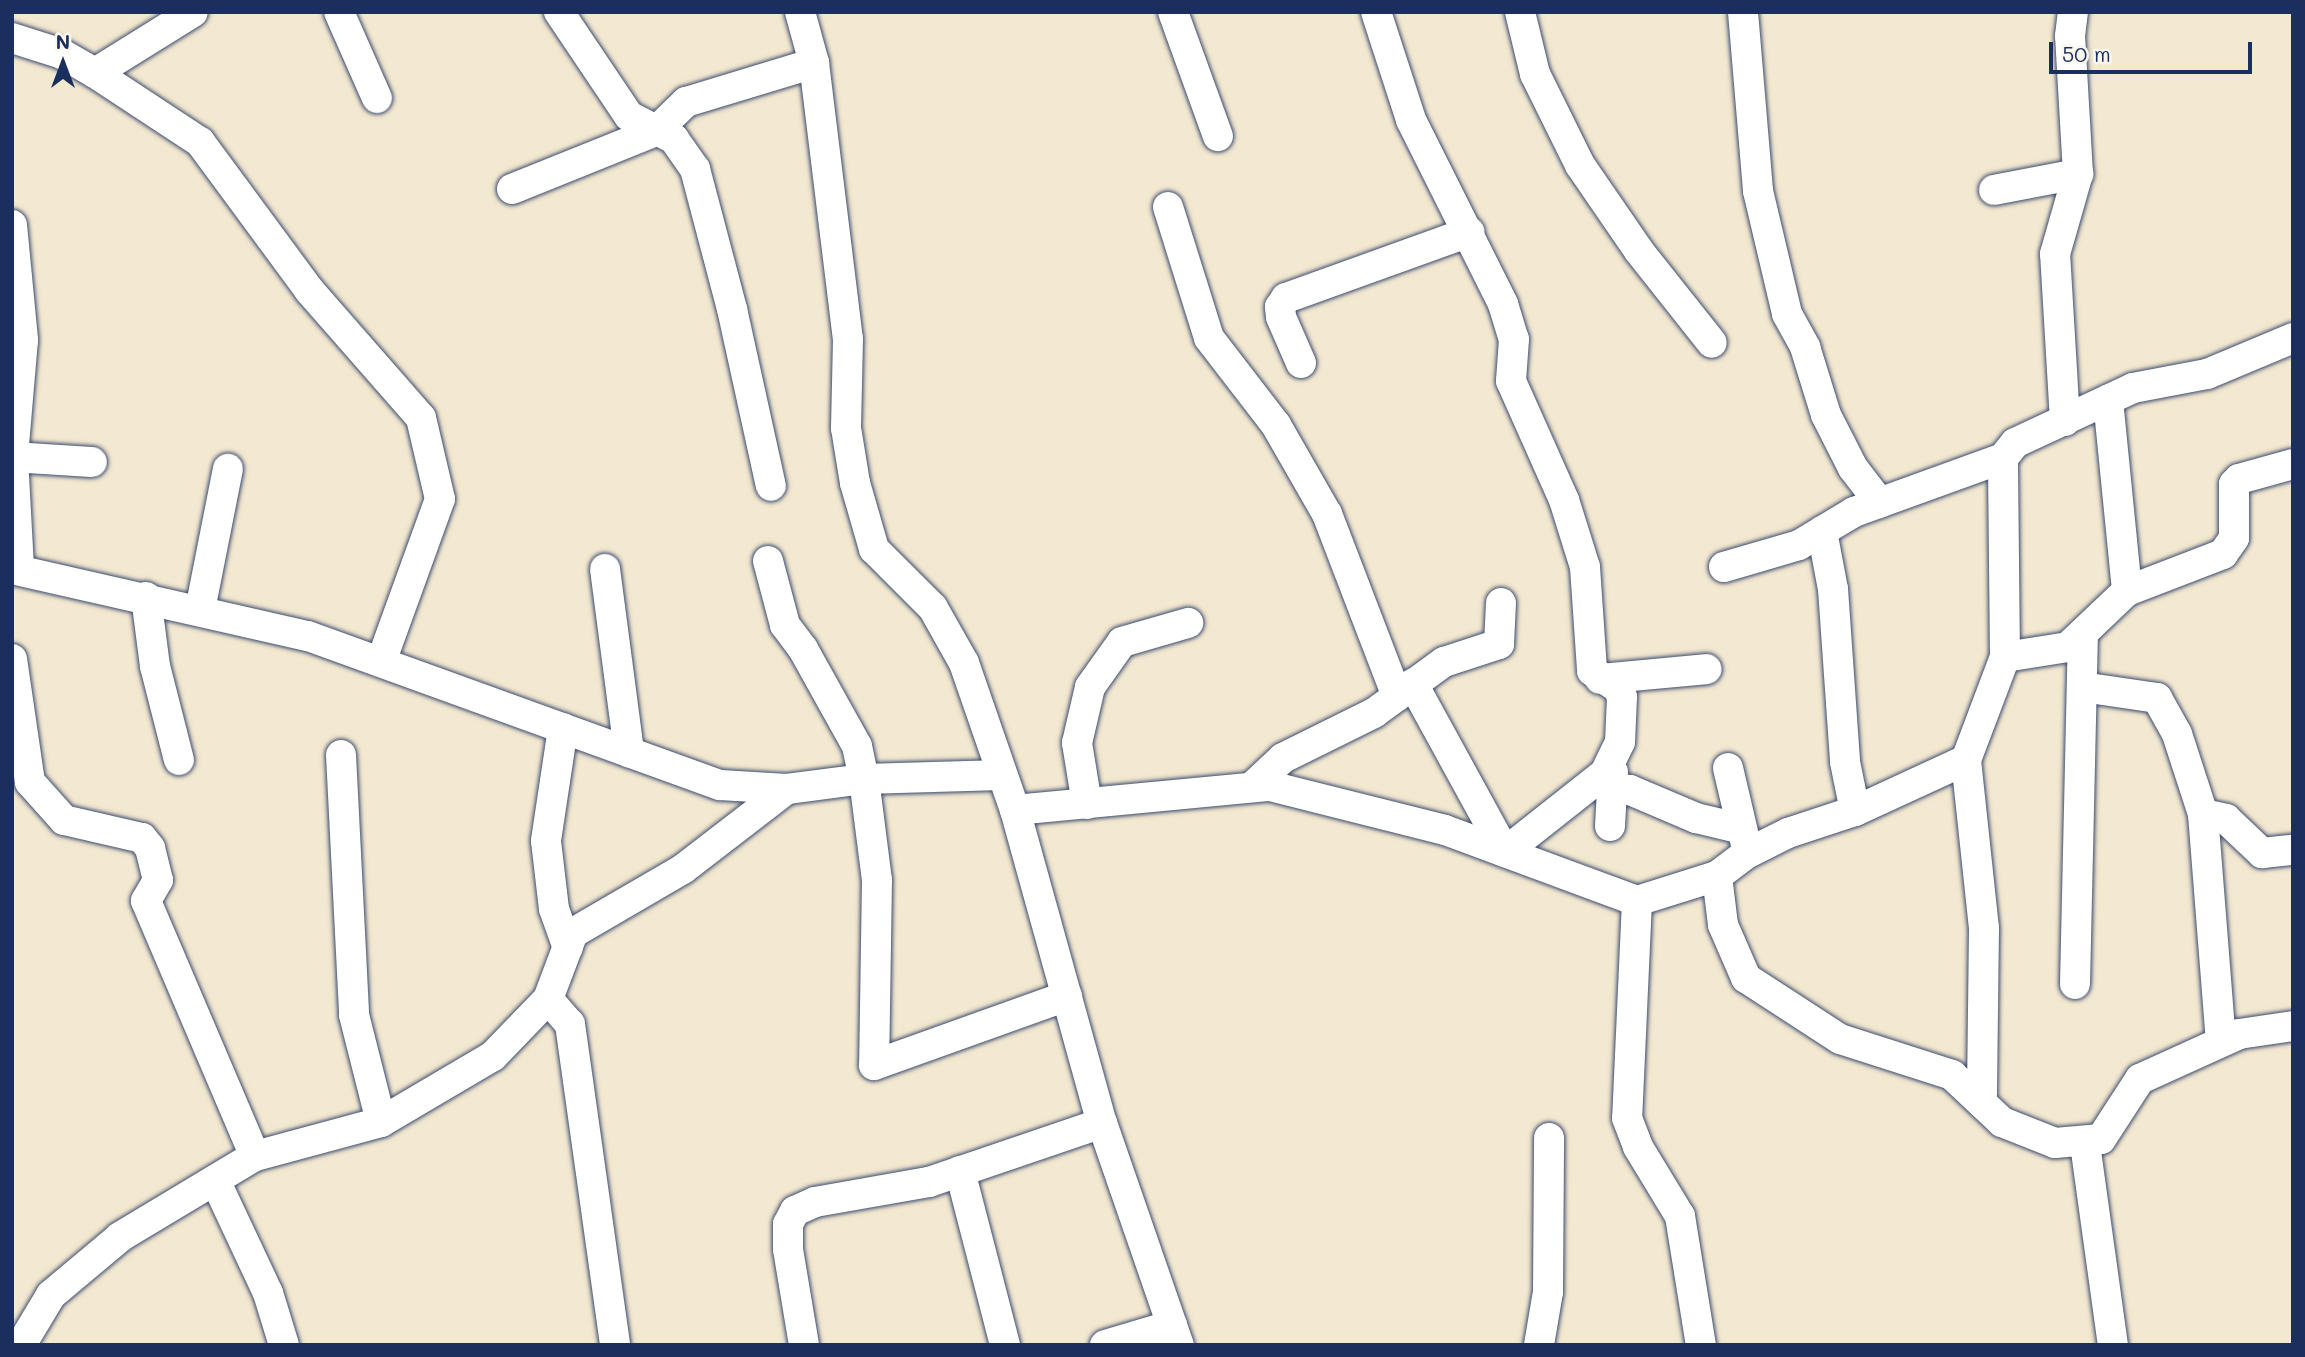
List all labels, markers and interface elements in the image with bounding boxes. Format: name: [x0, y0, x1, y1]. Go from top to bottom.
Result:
north arrow: [28, 28, 98, 98]
scale bar: [2053, 28, 2256, 72]
text: N: [56, 29, 70, 54]
text: 50 m: [2062, 40, 2111, 67]

